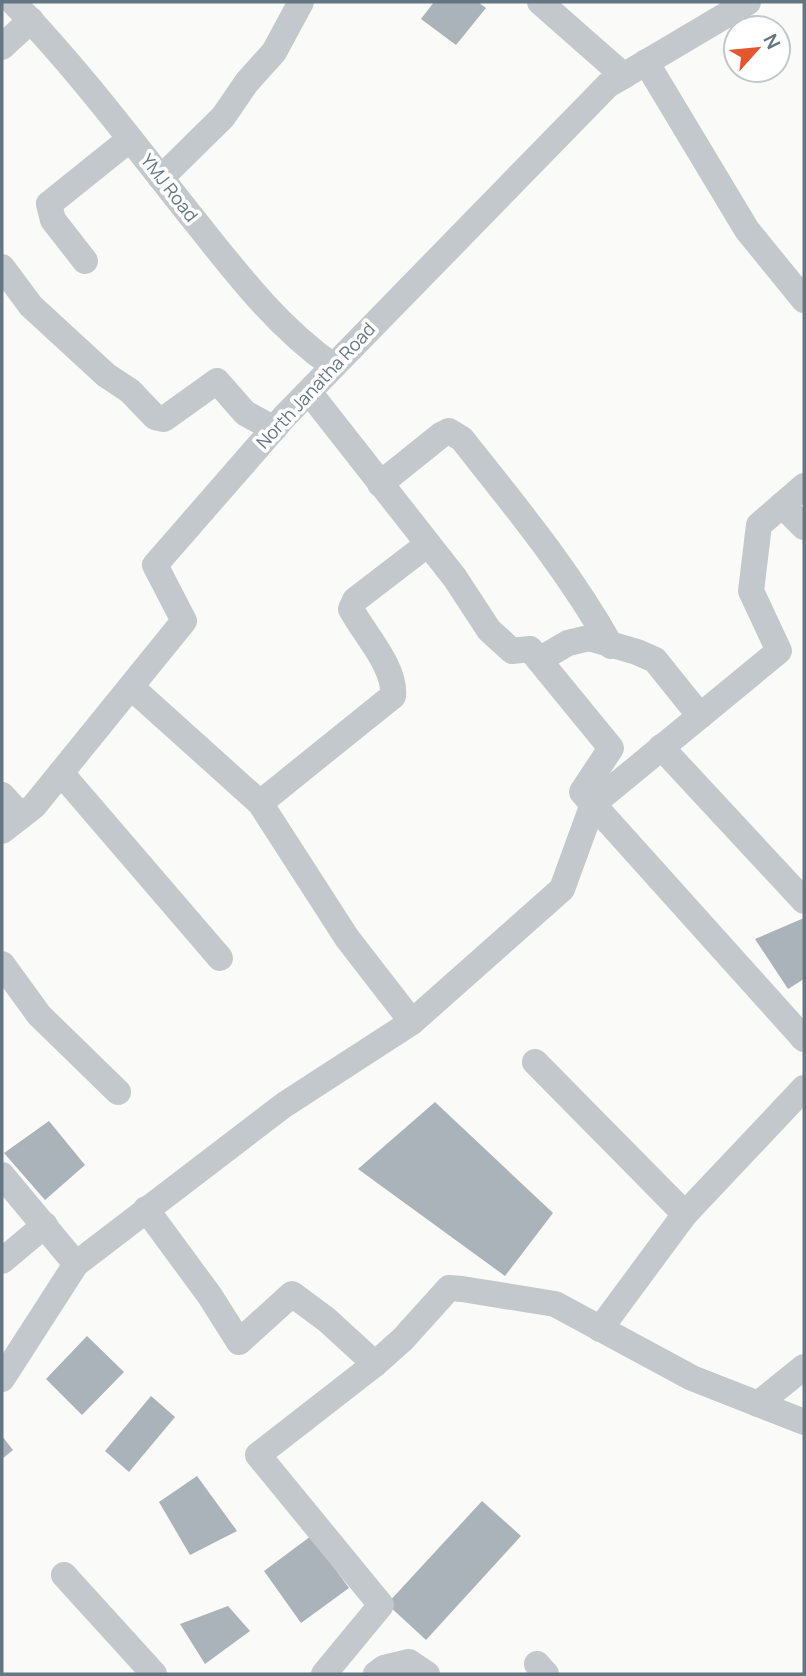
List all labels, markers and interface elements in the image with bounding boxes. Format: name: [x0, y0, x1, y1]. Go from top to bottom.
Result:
north arrow: [722, 14, 792, 84]
text: N: [757, 29, 787, 53]
street label: YMJ Road: [136, 149, 204, 226]
street label: North Janatha Road: [251, 317, 380, 454]

